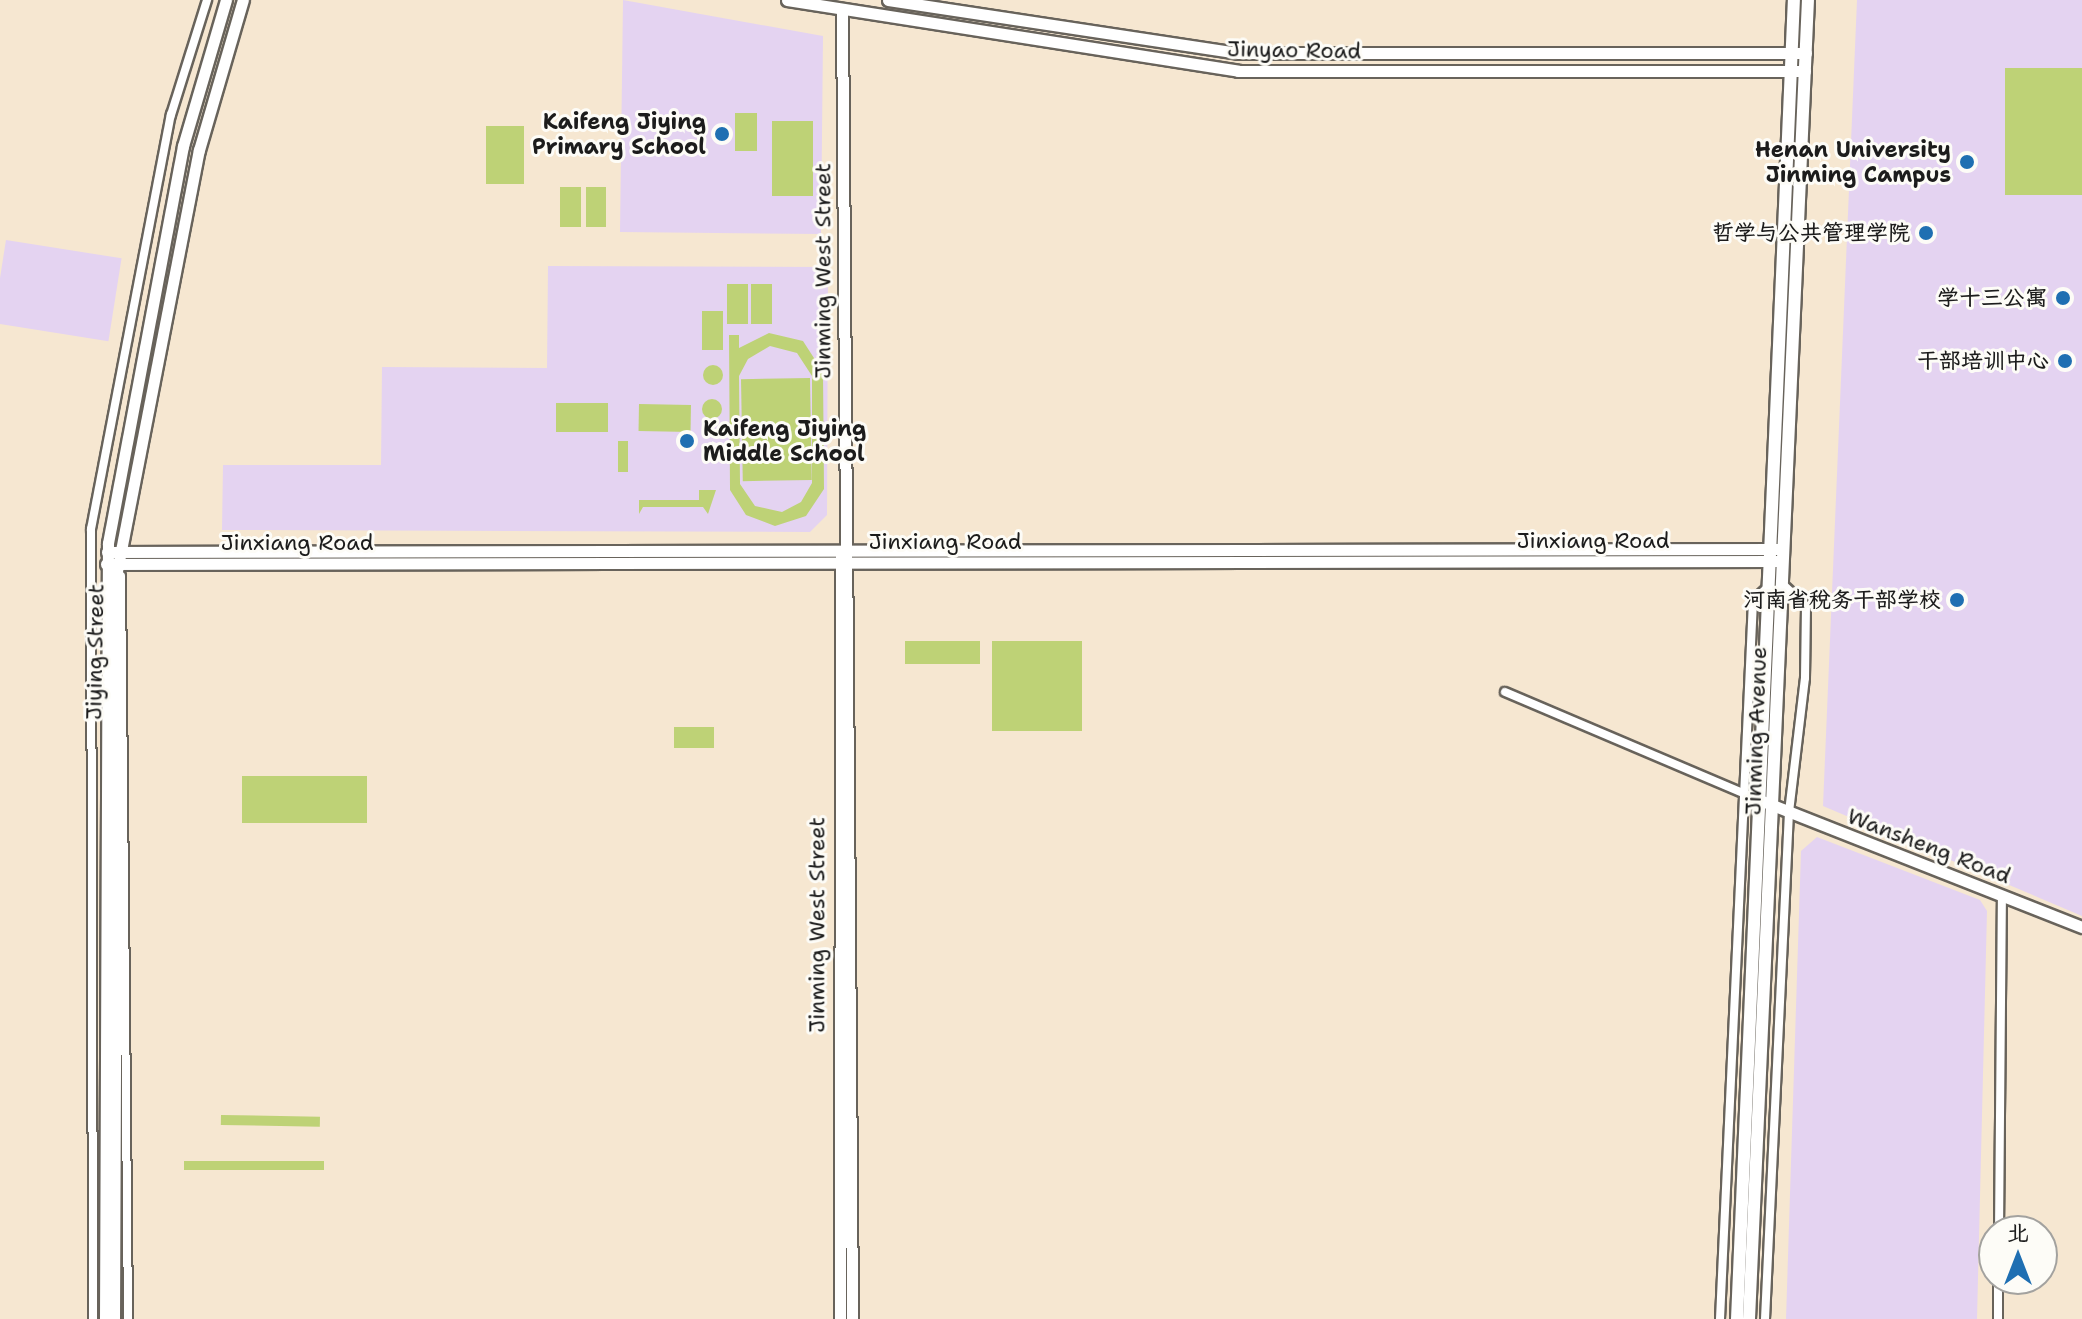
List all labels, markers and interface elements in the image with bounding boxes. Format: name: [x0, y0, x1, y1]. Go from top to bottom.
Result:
street label: Jinyao Road: [1227, 36, 1361, 64]
place label: Kaifeng Jiying Primary School: [532, 108, 706, 160]
marker: Kaifeng Jiying Primary School: [713, 125, 731, 143]
place label: Henan University Jinming Campus: [1755, 136, 1951, 188]
marker: Henan University Jinming Campus: [1958, 153, 1976, 171]
street label: Jinming West Street: [810, 163, 836, 379]
place label: 哲学与公共管理学院: [1712, 220, 1910, 246]
marker: 哲学与公共管理学院: [1917, 224, 1935, 242]
place label: 学十三公寓: [1937, 285, 2047, 311]
marker: 学十三公寓: [2054, 289, 2072, 307]
place label: 干部培训中心: [1917, 348, 2049, 374]
marker: 干部培训中心: [2056, 352, 2074, 370]
place label: Kaifeng Jiying Middle School: [703, 415, 866, 466]
marker: Kaifeng Jiying Middle School: [678, 432, 696, 450]
street label: Jinxiang Road: [1516, 528, 1670, 554]
street label: Jinxiang Road: [868, 529, 1022, 555]
street label: Jinxiang Road: [220, 530, 374, 556]
street label: Jiying Street: [81, 584, 109, 720]
place label: 河南省税务干部学校: [1743, 587, 1941, 613]
marker: 河南省税务干部学校: [1948, 591, 1966, 609]
street label: Jinming Avenue: [1740, 646, 1772, 816]
street label: Wansheng Road: [1844, 803, 2014, 889]
street label: Jinming West Street: [804, 817, 830, 1033]
north arrow: [1978, 1215, 2058, 1295]
text: 北: [2007, 1218, 2029, 1247]

